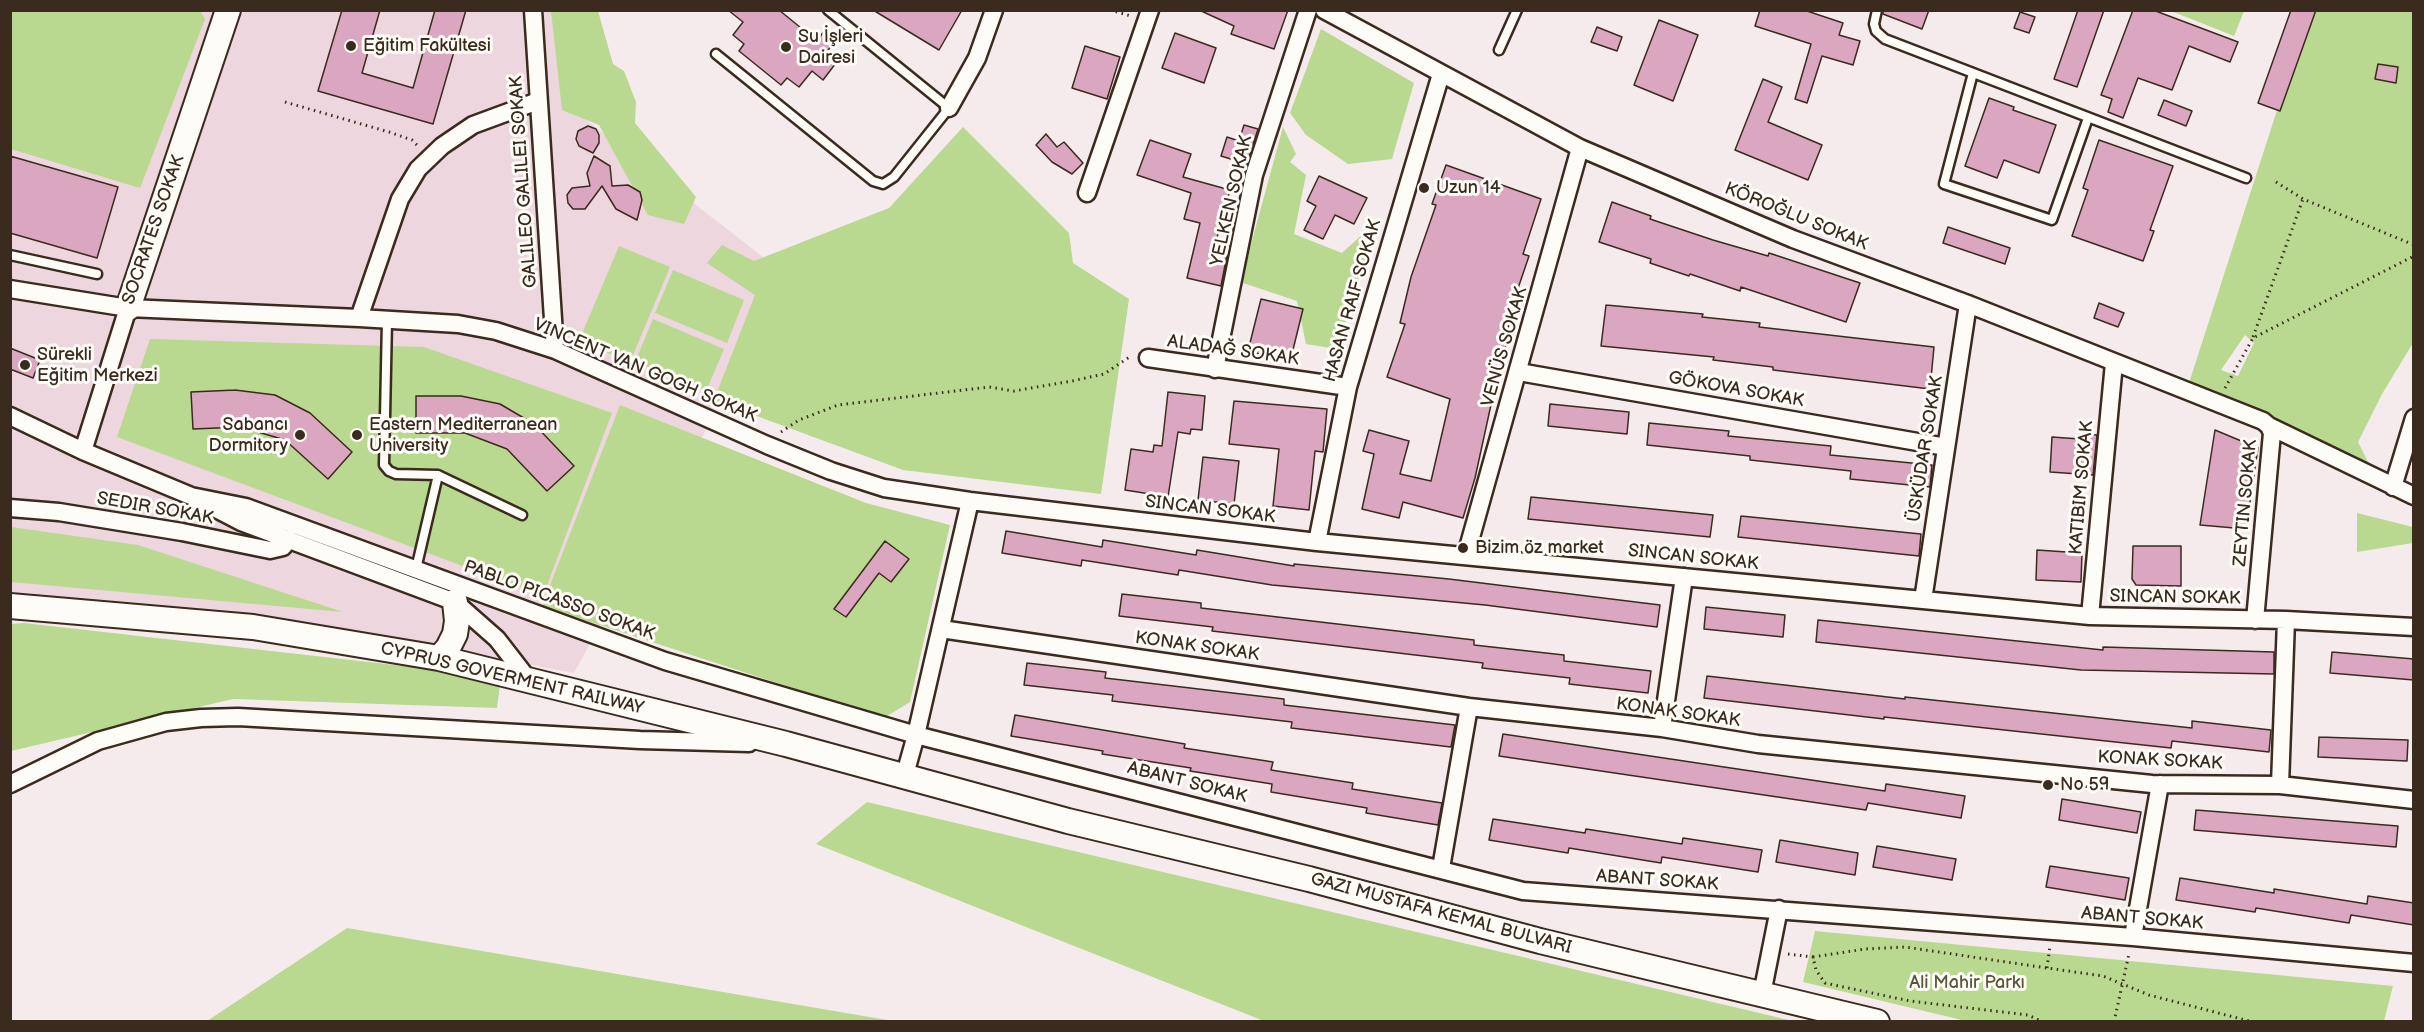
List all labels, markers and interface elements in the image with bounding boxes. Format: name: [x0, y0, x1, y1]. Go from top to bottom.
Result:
place label: Su İşleri Dairesi: [798, 26, 863, 68]
place label: Eğitim Fakültesi: [363, 35, 491, 57]
marker: Eğitim Fakültesi: [344, 39, 358, 53]
marker: Su İşleri Dairesi: [779, 40, 793, 54]
street label: GALILEO GALILEI SOKAK: [506, 75, 542, 289]
street label: YELKEN SOKAK: [1206, 134, 1258, 268]
street label: SOCRATES SOKAK: [118, 153, 190, 307]
place label: Uzun 14: [1436, 177, 1501, 199]
street label: KÖROĞLU SOKAK: [1721, 178, 1871, 256]
marker: Uzun 14: [1417, 181, 1431, 195]
street label: HASAN RAIF SOKAK: [1319, 217, 1387, 385]
street label: VENÜS SOKAK: [1478, 285, 1532, 409]
street label: VINCENT VAN GOGH SOKAK: [530, 314, 760, 428]
street label: ALADAĞ SOKAK: [1166, 331, 1300, 371]
place label: Sürekli Eğitim Merkezi: [37, 344, 158, 386]
marker: Sürekli Eğitim Merkezi: [18, 358, 32, 372]
street label: GÖKOVA SOKAK: [1667, 367, 1805, 413]
street label: ÜSKÜDAR SOKAK: [1904, 374, 1948, 524]
place label: Sabancı Dormitory: [209, 414, 288, 456]
place label: Eastern Mediterranean University: [369, 414, 558, 456]
street label: KATIBIM SOKAK: [2065, 420, 2099, 556]
marker: Sabancı Dormitory: [293, 428, 307, 442]
marker: Eastern Mediterranean University: [350, 428, 364, 442]
street label: ZEYTIN SOKAK: [2230, 439, 2262, 567]
street label: SEDIR SOKAK: [95, 488, 215, 530]
street label: SINCAN SOKAK: [1144, 491, 1276, 529]
place label: Bizim öz market: [1475, 537, 1604, 559]
street label: SINCAN SOKAK: [1627, 540, 1759, 576]
marker: Bizim öz market: [1456, 541, 1470, 555]
street label: PABLO PICASSO SOKAK: [461, 556, 657, 646]
street label: SINCAN SOKAK: [2109, 586, 2241, 610]
street label: KONAK SOKAK: [1134, 628, 1260, 666]
street label: CYPRUS GOVERMENT RAILWAY: [378, 638, 646, 720]
street label: KONAK SOKAK: [1615, 694, 1741, 732]
street label: KONAK SOKAK: [2097, 747, 2223, 775]
street label: ABANT SOKAK: [1125, 758, 1249, 808]
place label: No 59: [2060, 774, 2109, 796]
marker: No 59: [2041, 778, 2055, 792]
street label: ABANT SOKAK: [1595, 866, 1719, 896]
street label: GAZI MUSTAFA KEMAL BULVARI: [1308, 869, 1574, 959]
street label: ABANT SOKAK: [2080, 903, 2204, 935]
park label: Ali Mahir Parkı: [1909, 972, 2025, 994]

